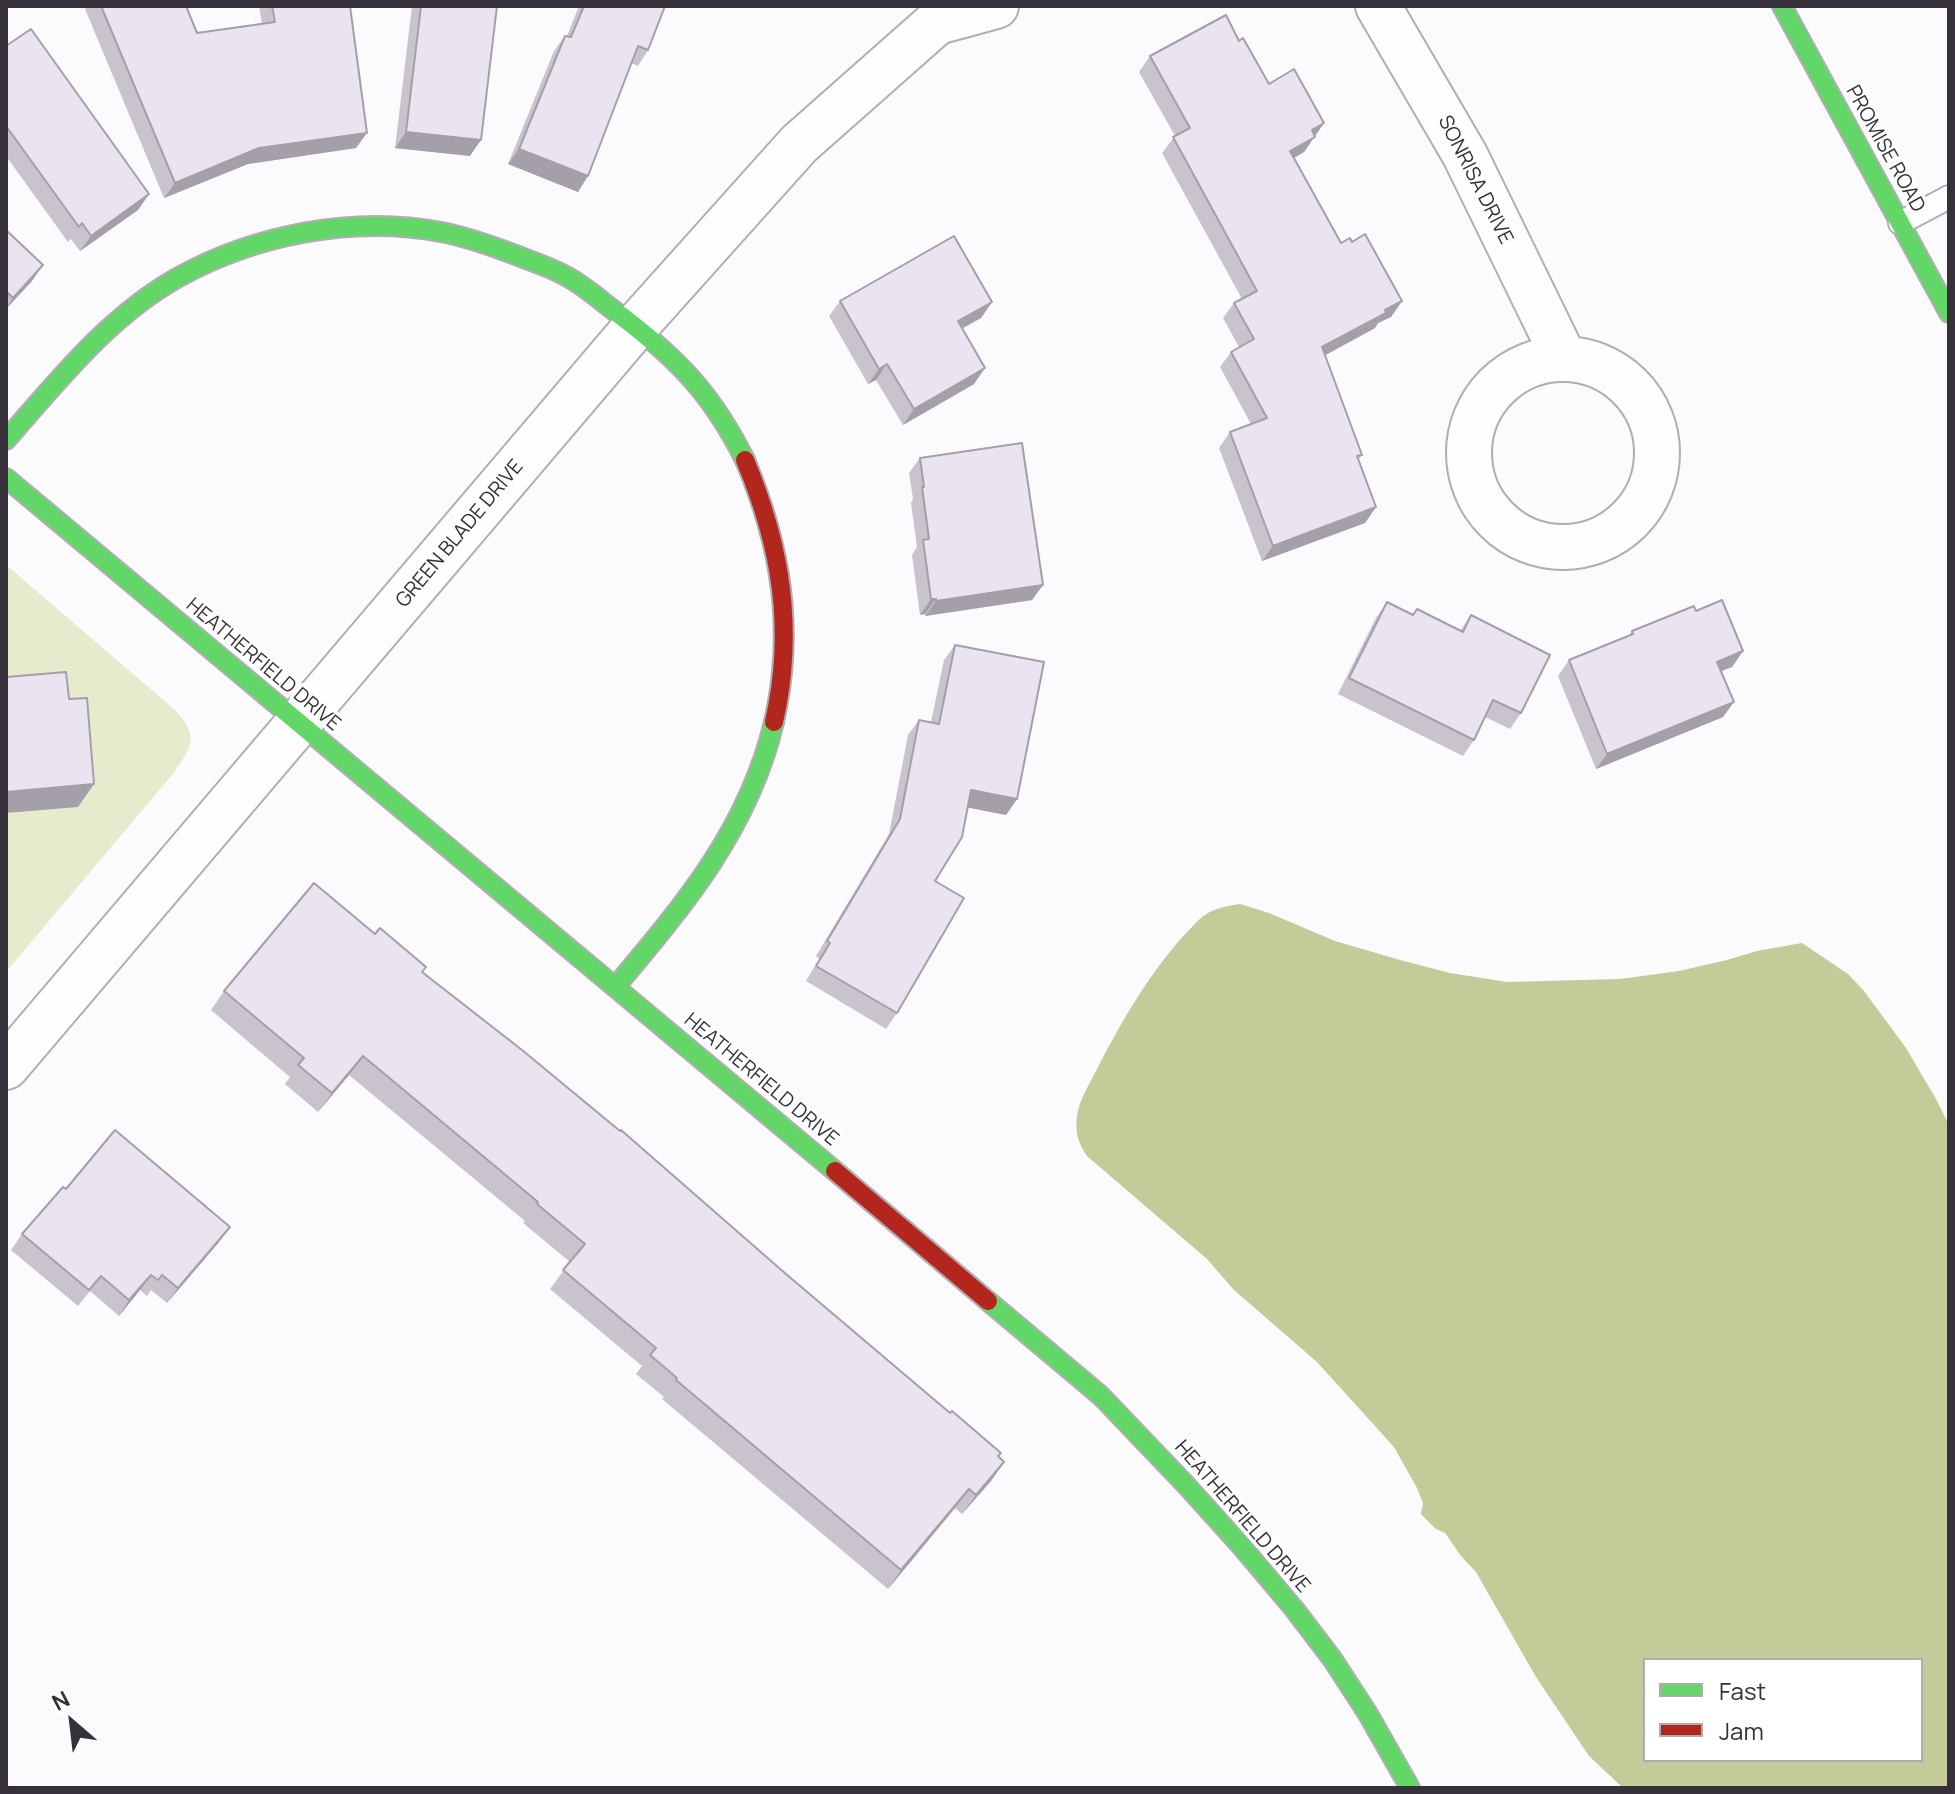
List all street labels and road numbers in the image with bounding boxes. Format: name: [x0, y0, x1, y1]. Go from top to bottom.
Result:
street label: PROMISE ROAD: [1840, 81, 1930, 217]
street label: SONRISA DRIVE: [1432, 112, 1518, 248]
street label: GREEN BLADE DRIVE: [391, 455, 529, 613]
street label: HEATHERFIELD DRIVE: [181, 593, 345, 737]
street label: HEATHERFIELD DRIVE: [679, 1008, 843, 1152]
street label: HEATHERFIELD DRIVE: [1169, 1436, 1315, 1598]

